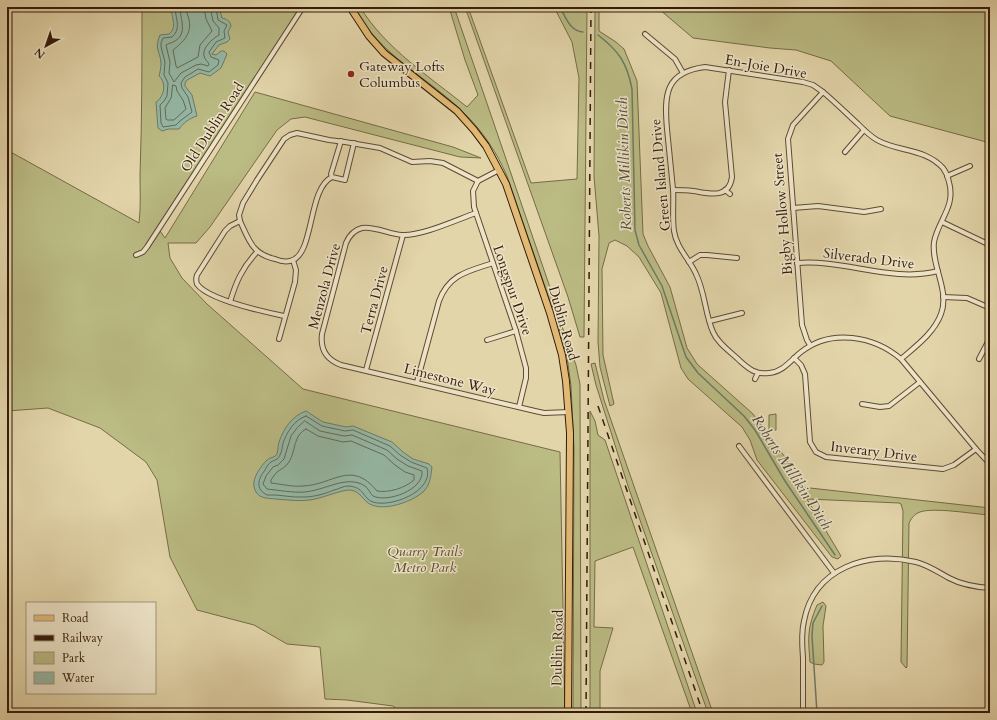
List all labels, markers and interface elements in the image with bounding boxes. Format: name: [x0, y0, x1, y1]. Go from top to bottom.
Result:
north arrow: [26, 26, 66, 66]
text: N: [31, 44, 48, 62]
street label: En-Joie Drive: [723, 50, 808, 83]
place label: Gateway Lofts Columbus: [359, 57, 445, 92]
marker: Gateway Lofts Columbus: [346, 69, 356, 79]
street label: Old Dublin Road: [176, 78, 249, 176]
water label: Roberts Millikin Ditch: [612, 96, 636, 231]
street label: Green Island Drive: [646, 118, 675, 232]
street label: Bigby Hollow Street: [768, 151, 797, 276]
street label: Menzola Drive: [304, 241, 345, 331]
street label: Longspur Drive: [488, 242, 537, 338]
street label: Silverado Drive: [822, 243, 916, 274]
street label: Terra Drive: [356, 264, 393, 337]
street label: Dublin Road: [544, 284, 583, 363]
street label: Limestone Way: [402, 359, 498, 400]
water label: Roberts Millikin Ditch: [747, 411, 837, 534]
street label: Inverary Drive: [829, 437, 918, 466]
park label: Quarry Trails Metro Park: [387, 542, 463, 577]
legend: [26, 602, 156, 694]
street label: Dublin Road: [547, 609, 568, 686]
text: Road: [62, 610, 89, 626]
text: Railway: [62, 630, 104, 646]
text: Park: [62, 650, 86, 666]
text: Water: [61, 670, 95, 686]

